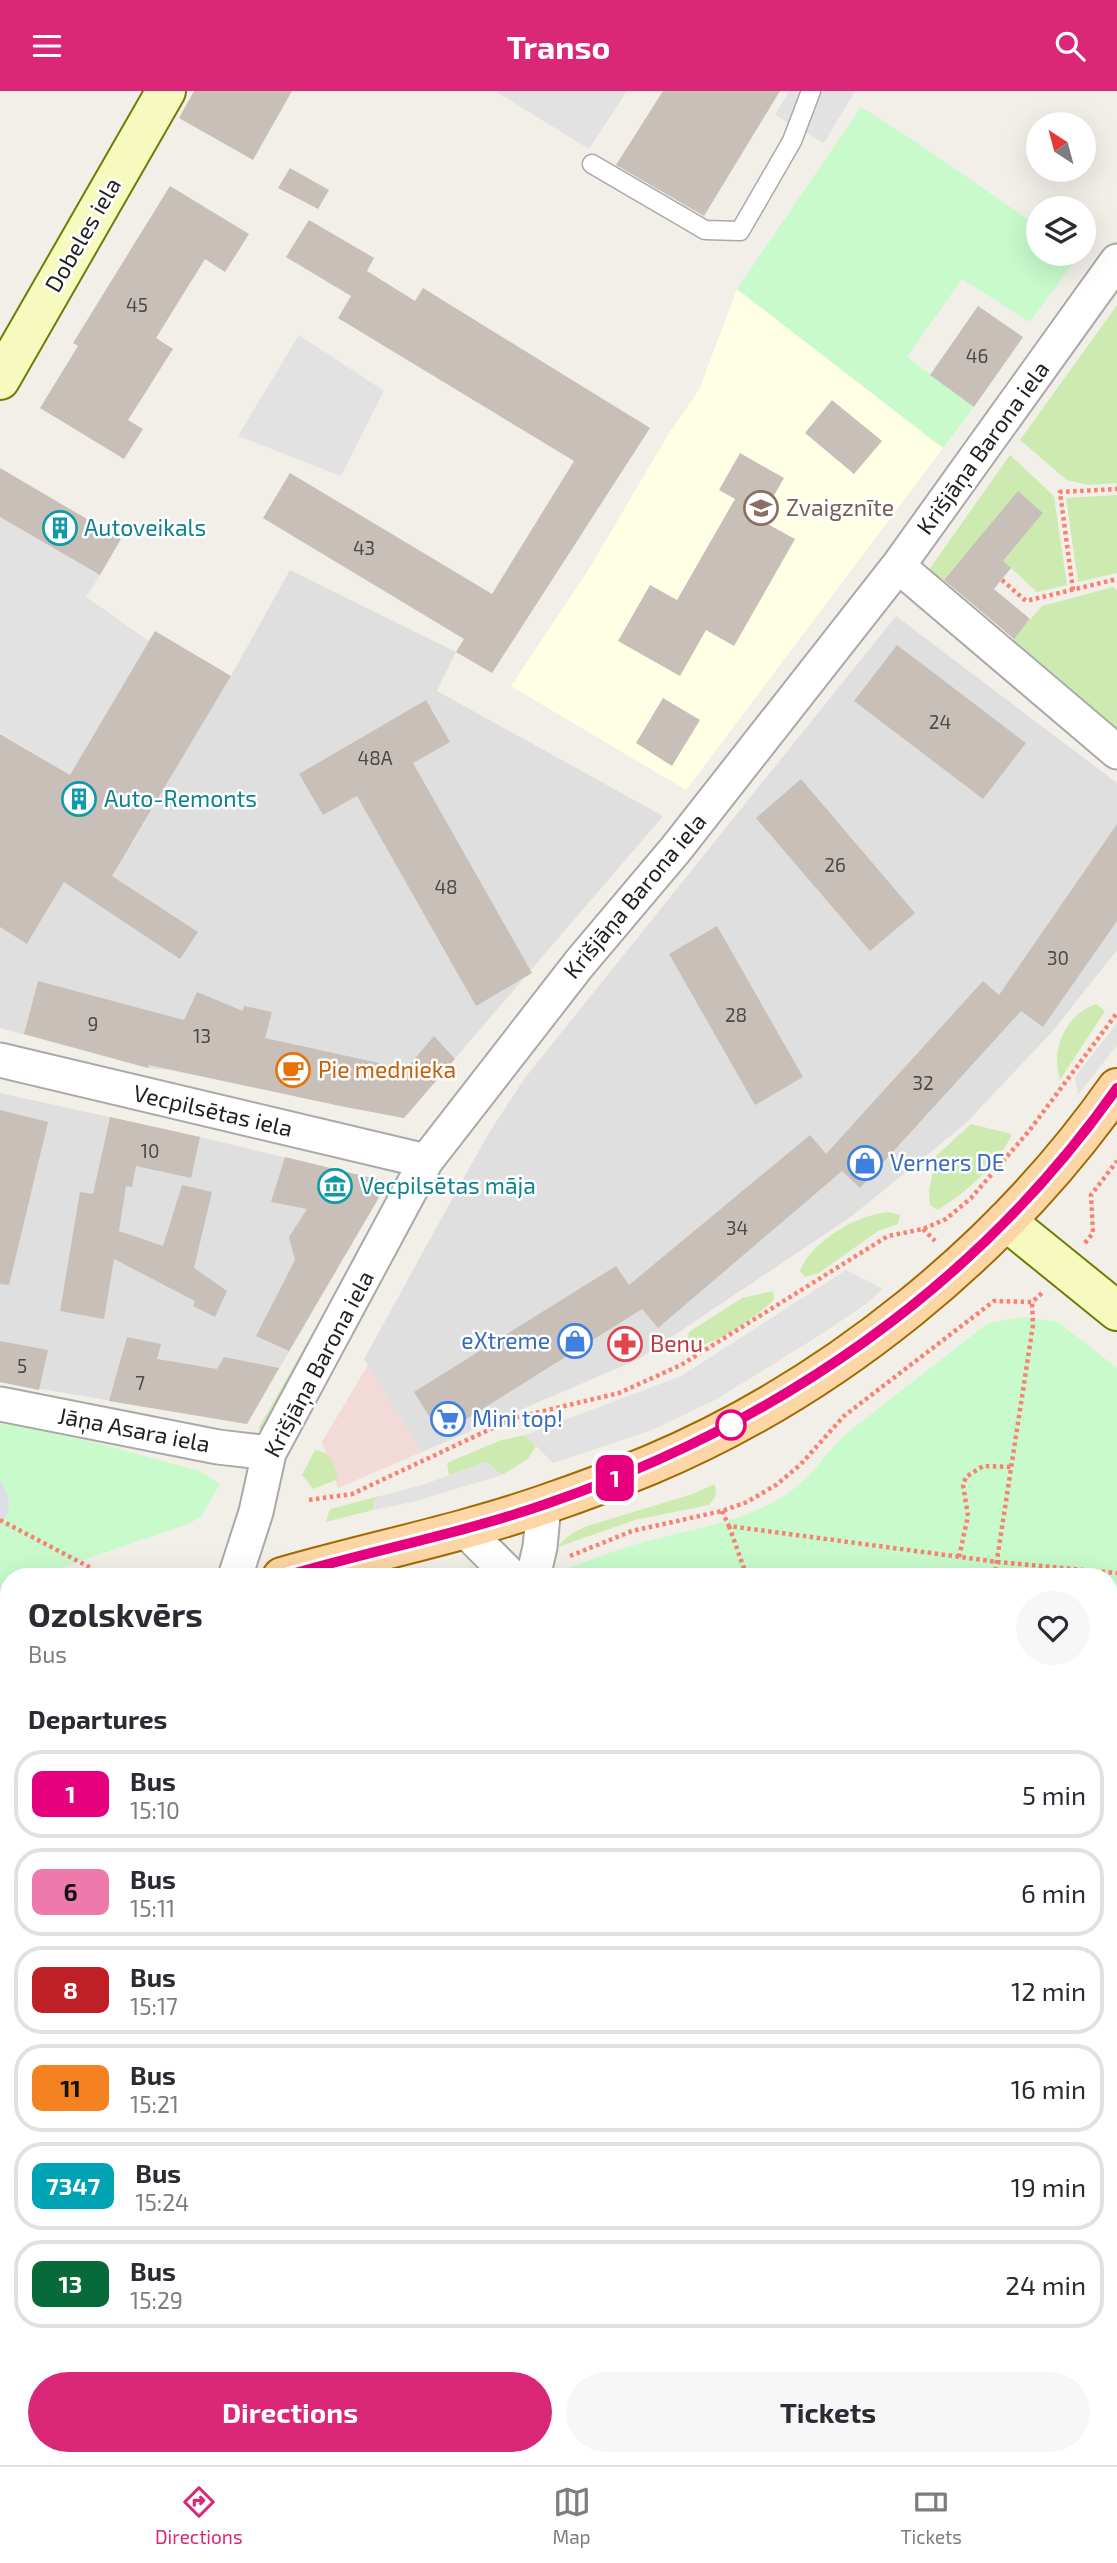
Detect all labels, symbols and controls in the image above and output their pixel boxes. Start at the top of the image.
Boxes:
icon: menu [28,27,66,65]
text: Transo [507,27,610,65]
icon: search [1051,27,1089,65]
north arrow [1026,112,1096,182]
map controls [1026,112,1096,266]
street label: Dobeles iela [38,172,126,297]
button: layers [1026,196,1096,266]
house number: 45 [126,293,148,316]
house number: 46 [966,344,988,367]
street label: Krišjāņa Barona iela [910,355,1056,541]
school or university icon: Zvaigznīte [742,489,780,527]
place label: Zvaigznīte [786,493,894,521]
building icon: Autoveikals [41,509,79,547]
place label: Autoveikals [84,513,206,541]
house number: 43 [353,536,375,559]
house number: 24 [929,710,951,733]
house number: 48A [357,746,393,769]
building icon: Auto-Remonts [60,780,98,818]
place label: Auto-Remonts [104,784,257,812]
street label: Krišjāņa Barona iela [557,807,713,985]
house number: 26 [824,853,846,876]
house number: 48 [434,875,458,898]
house number: 30 [1047,946,1069,969]
house number: 28 [725,1003,747,1026]
house number: 9 [88,1012,98,1035]
house number: 13 [193,1024,211,1047]
cafe icon: Pie mednieka [274,1051,312,1089]
place label: Pie mednieka [318,1055,456,1083]
house number: 32 [912,1071,934,1094]
street label: Vecpilsētas iela [131,1078,295,1142]
house number: 10 [140,1139,160,1162]
shop icon: Verners DE [846,1144,884,1182]
place label: Verners DE [890,1148,1005,1176]
museum icon: Vecpilsētas māja [316,1167,354,1205]
place label: Vecpilsētas māja [360,1171,536,1199]
house number: 34 [726,1216,748,1239]
street label: Krišjāņa Barona iela [257,1265,381,1463]
shop icon: eXtreme [556,1322,594,1360]
pharmacy icon: Benu [606,1325,644,1363]
place label: eXtreme [461,1326,550,1354]
place label: Benu [650,1329,703,1357]
house number: 5 [17,1354,27,1377]
house number: 7 [135,1371,145,1394]
supermarket icon: Mini top! [429,1400,467,1438]
street label: Jāņa Asara iela [55,1401,213,1459]
place label: Mini top! [472,1404,563,1432]
unlabelled marker [716,1410,746,1440]
line badge: 1 [592,1455,638,1501]
text: 1 [610,1463,620,1492]
button: heart [1016,1591,1090,1665]
text: Ozolskvērs [28,1594,203,1634]
text: Bus [28,1640,67,1668]
text: Departures [28,1703,167,1734]
text: Bus [130,1765,176,1796]
text: 1 [65,1779,76,1808]
text: 5 min [1022,1779,1086,1810]
text: 15:10 [130,1796,180,1824]
text: Bus [130,1863,176,1894]
text: 6 [63,1877,78,1906]
text: 6 min [1021,1877,1086,1908]
text: 15:11 [130,1894,175,1922]
text: Bus [130,1961,176,1992]
text: 8 [63,1975,78,2004]
text: 12 min [1011,1975,1086,2006]
text: 15:17 [130,1992,178,2020]
text: Bus [130,2059,176,2090]
text: 11 [60,2073,81,2102]
text: 16 min [1011,2073,1086,2104]
text: 15:21 [130,2090,179,2118]
text: Bus [135,2157,181,2188]
text: 7347 [46,2171,100,2200]
text: 19 min [1011,2171,1086,2202]
text: 15:24 [135,2188,189,2216]
text: Bus [130,2255,176,2286]
text: 13 [59,2269,82,2298]
text: 24 min [1005,2269,1086,2300]
text: 15:29 [130,2286,183,2314]
button: Directions [28,2372,552,2452]
button: Tickets [566,2372,1090,2452]
tab: Directions [155,2483,243,2548]
tab: Map [552,2483,591,2548]
tab: Tickets [900,2483,962,2548]

